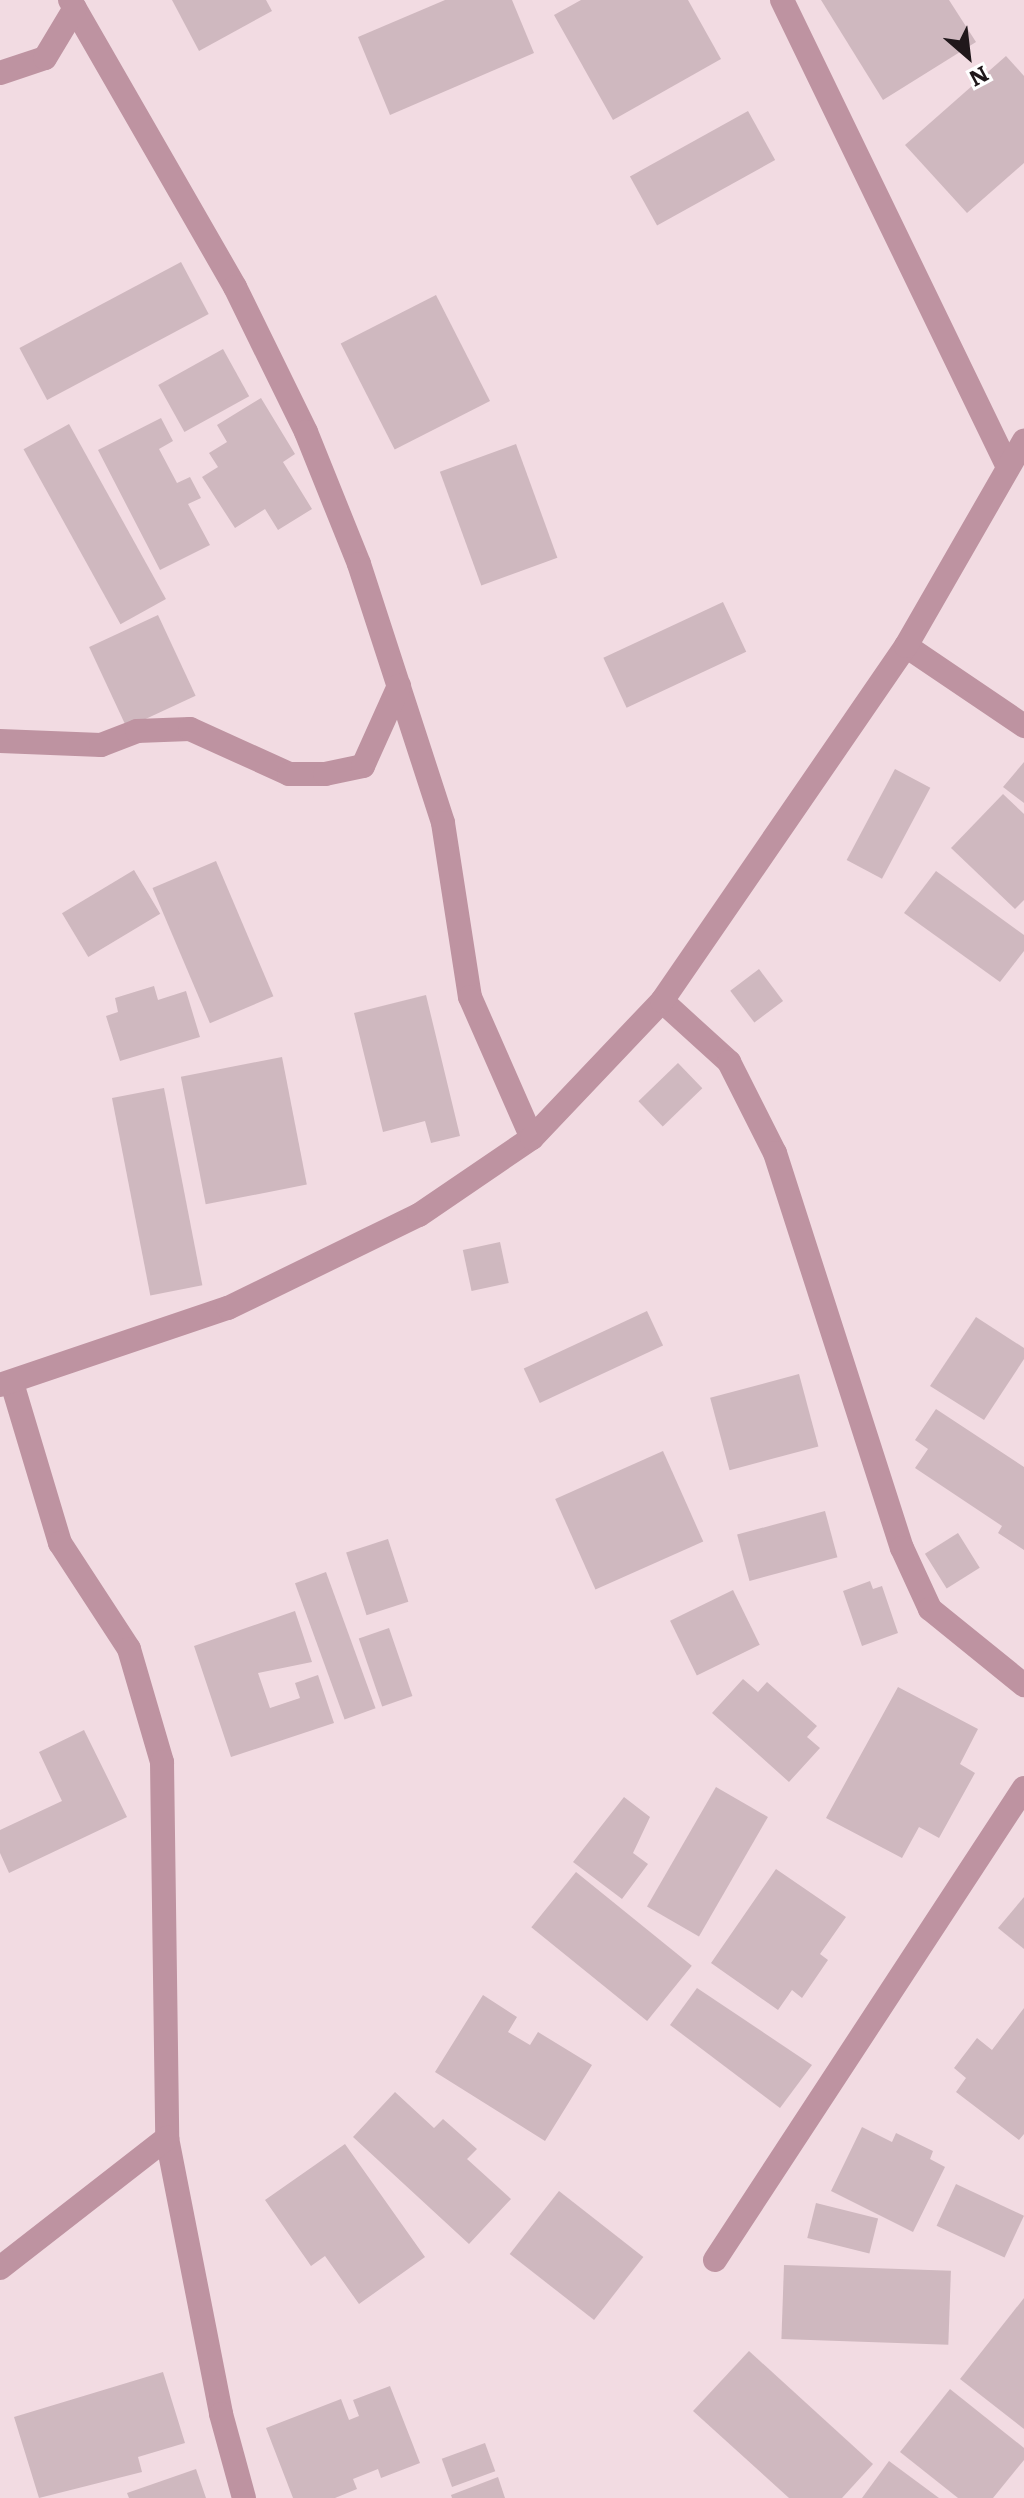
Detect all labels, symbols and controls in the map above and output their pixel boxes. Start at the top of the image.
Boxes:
north arrow [928,16,1008,96]
text: N [964,59,995,97]

